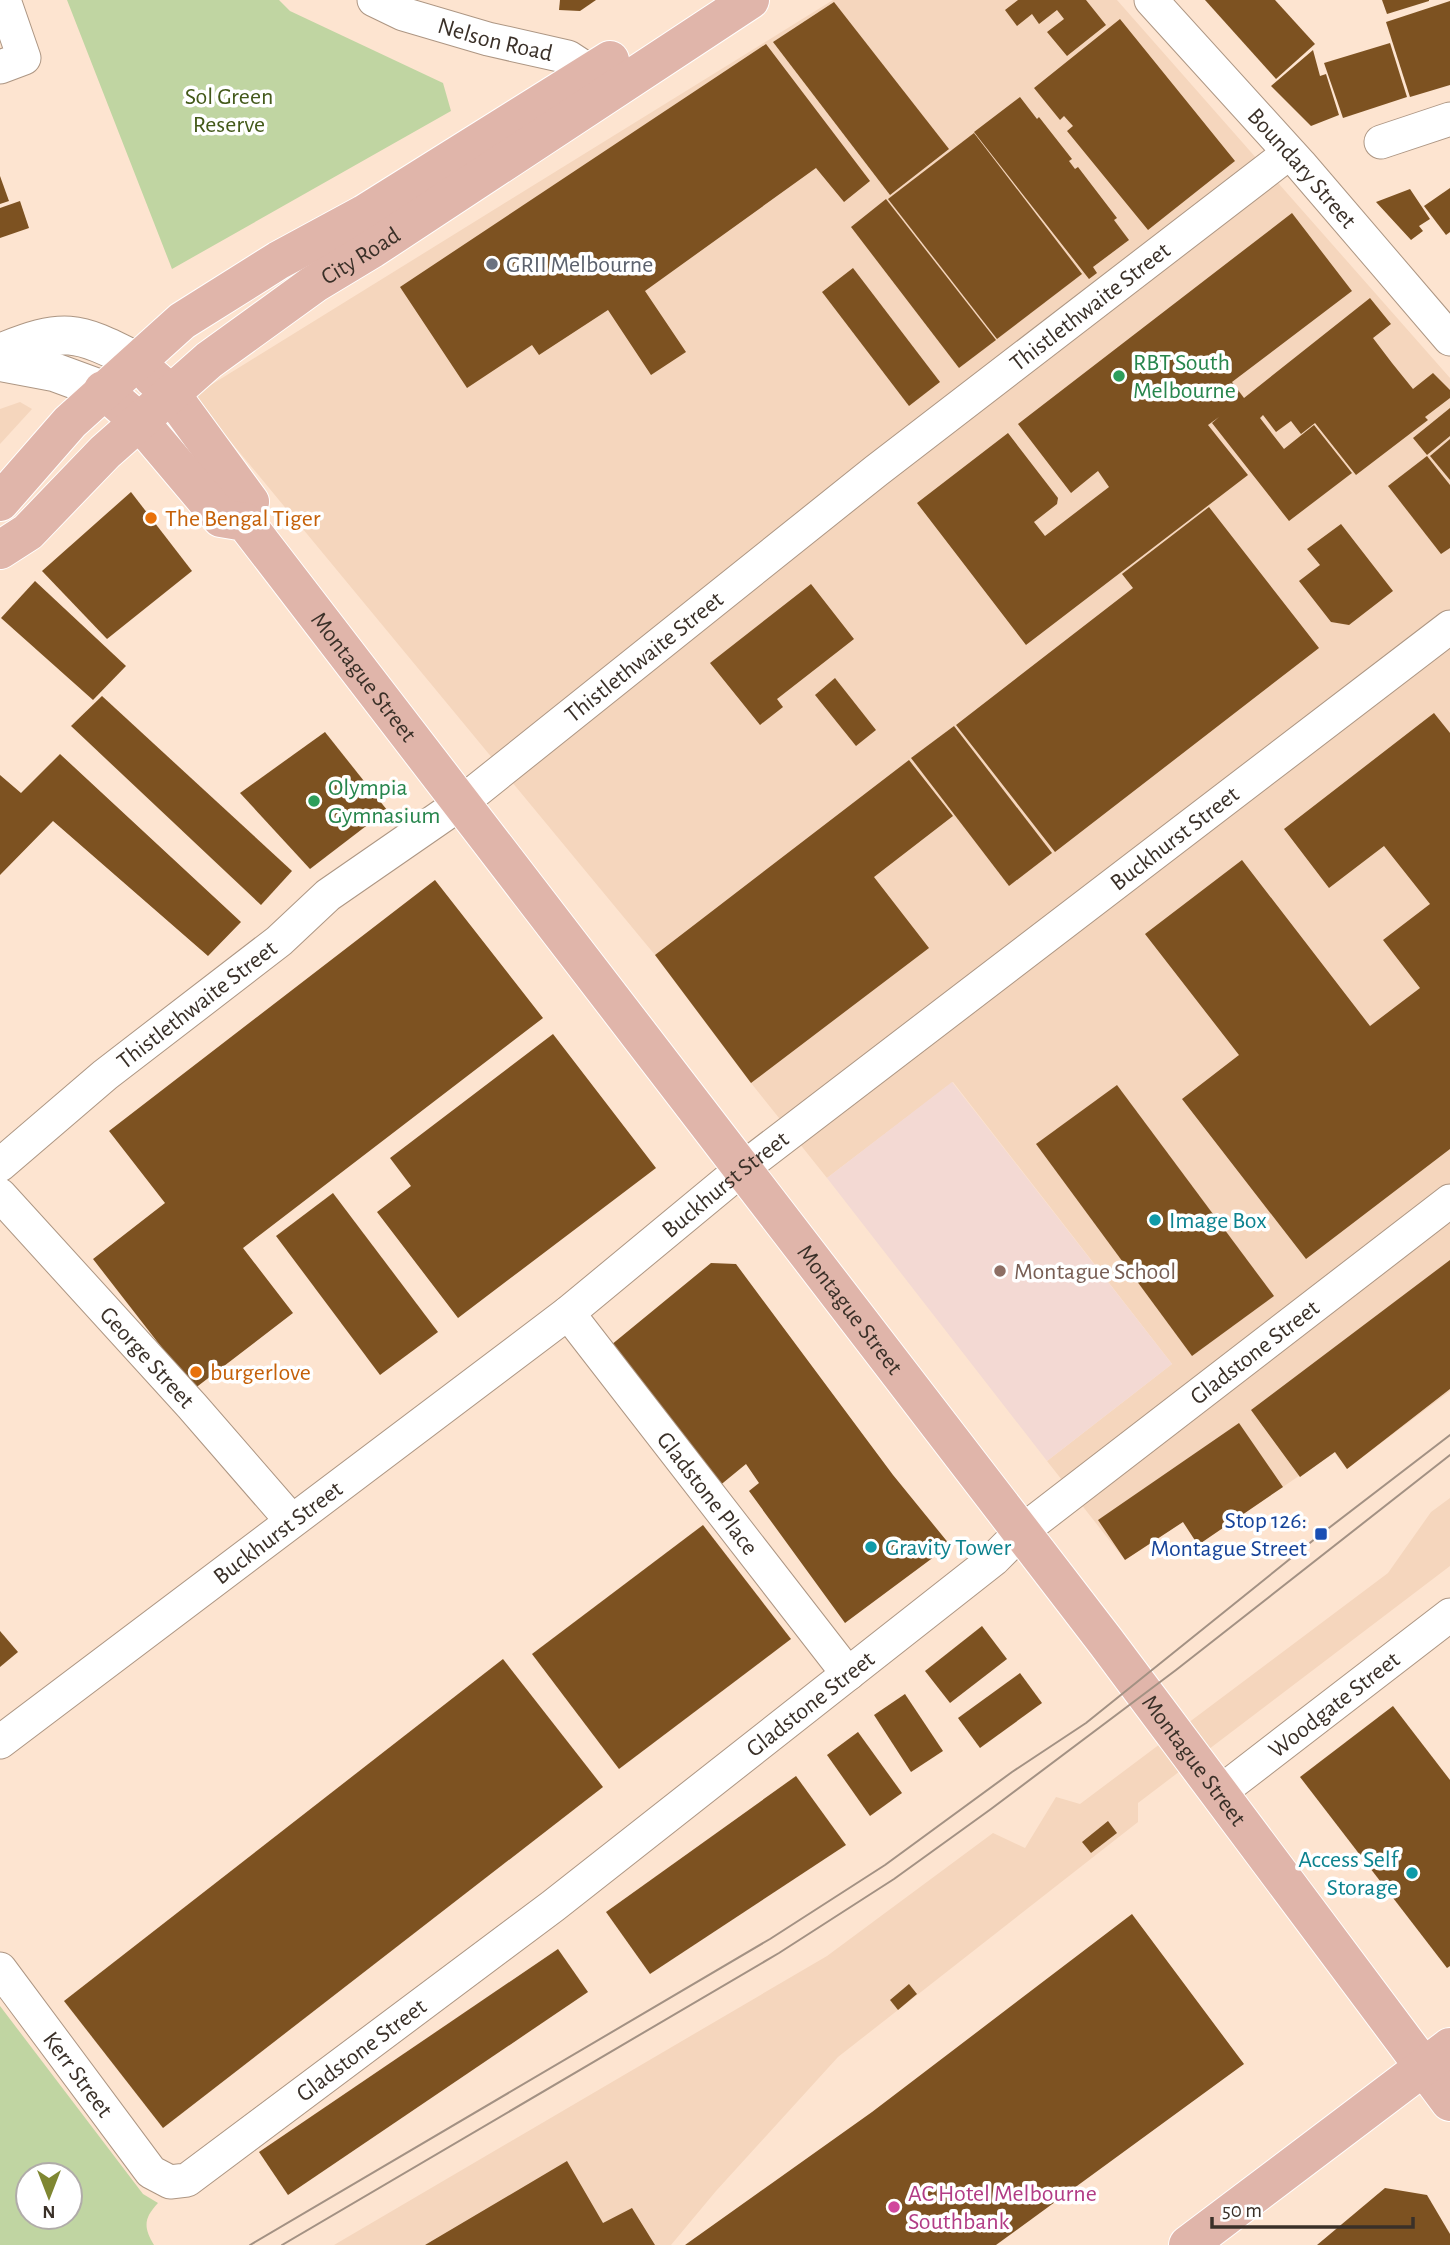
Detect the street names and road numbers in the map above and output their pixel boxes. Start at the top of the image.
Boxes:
street label: Nelson Road [435,14,555,66]
street label: Boundary Street [1243,104,1361,233]
street label: City Road [317,223,405,290]
street label: Thistlethwaite Street [1006,238,1175,376]
street label: Thistlethwaite Street [561,587,728,728]
street label: Montague Street [306,608,421,747]
street label: Buckhurst Street [1106,782,1244,895]
street label: Thistlethwaite Street [113,936,282,1074]
street label: Buckhurst Street [658,1127,794,1243]
street label: Montague Street [792,1241,907,1380]
street label: Gladstone Street [1186,1295,1324,1410]
street label: George Street [95,1302,199,1413]
street label: Gladstone Place [652,1428,762,1560]
street label: Buckhurst Street [209,1477,347,1589]
street label: Gladstone Street [742,1647,880,1762]
street label: Woodgate Street [1265,1647,1405,1763]
street label: Montague Street [1137,1691,1250,1831]
street label: Gladstone Street [292,1994,431,2107]
street label: Kerr Street [38,2028,117,2122]

